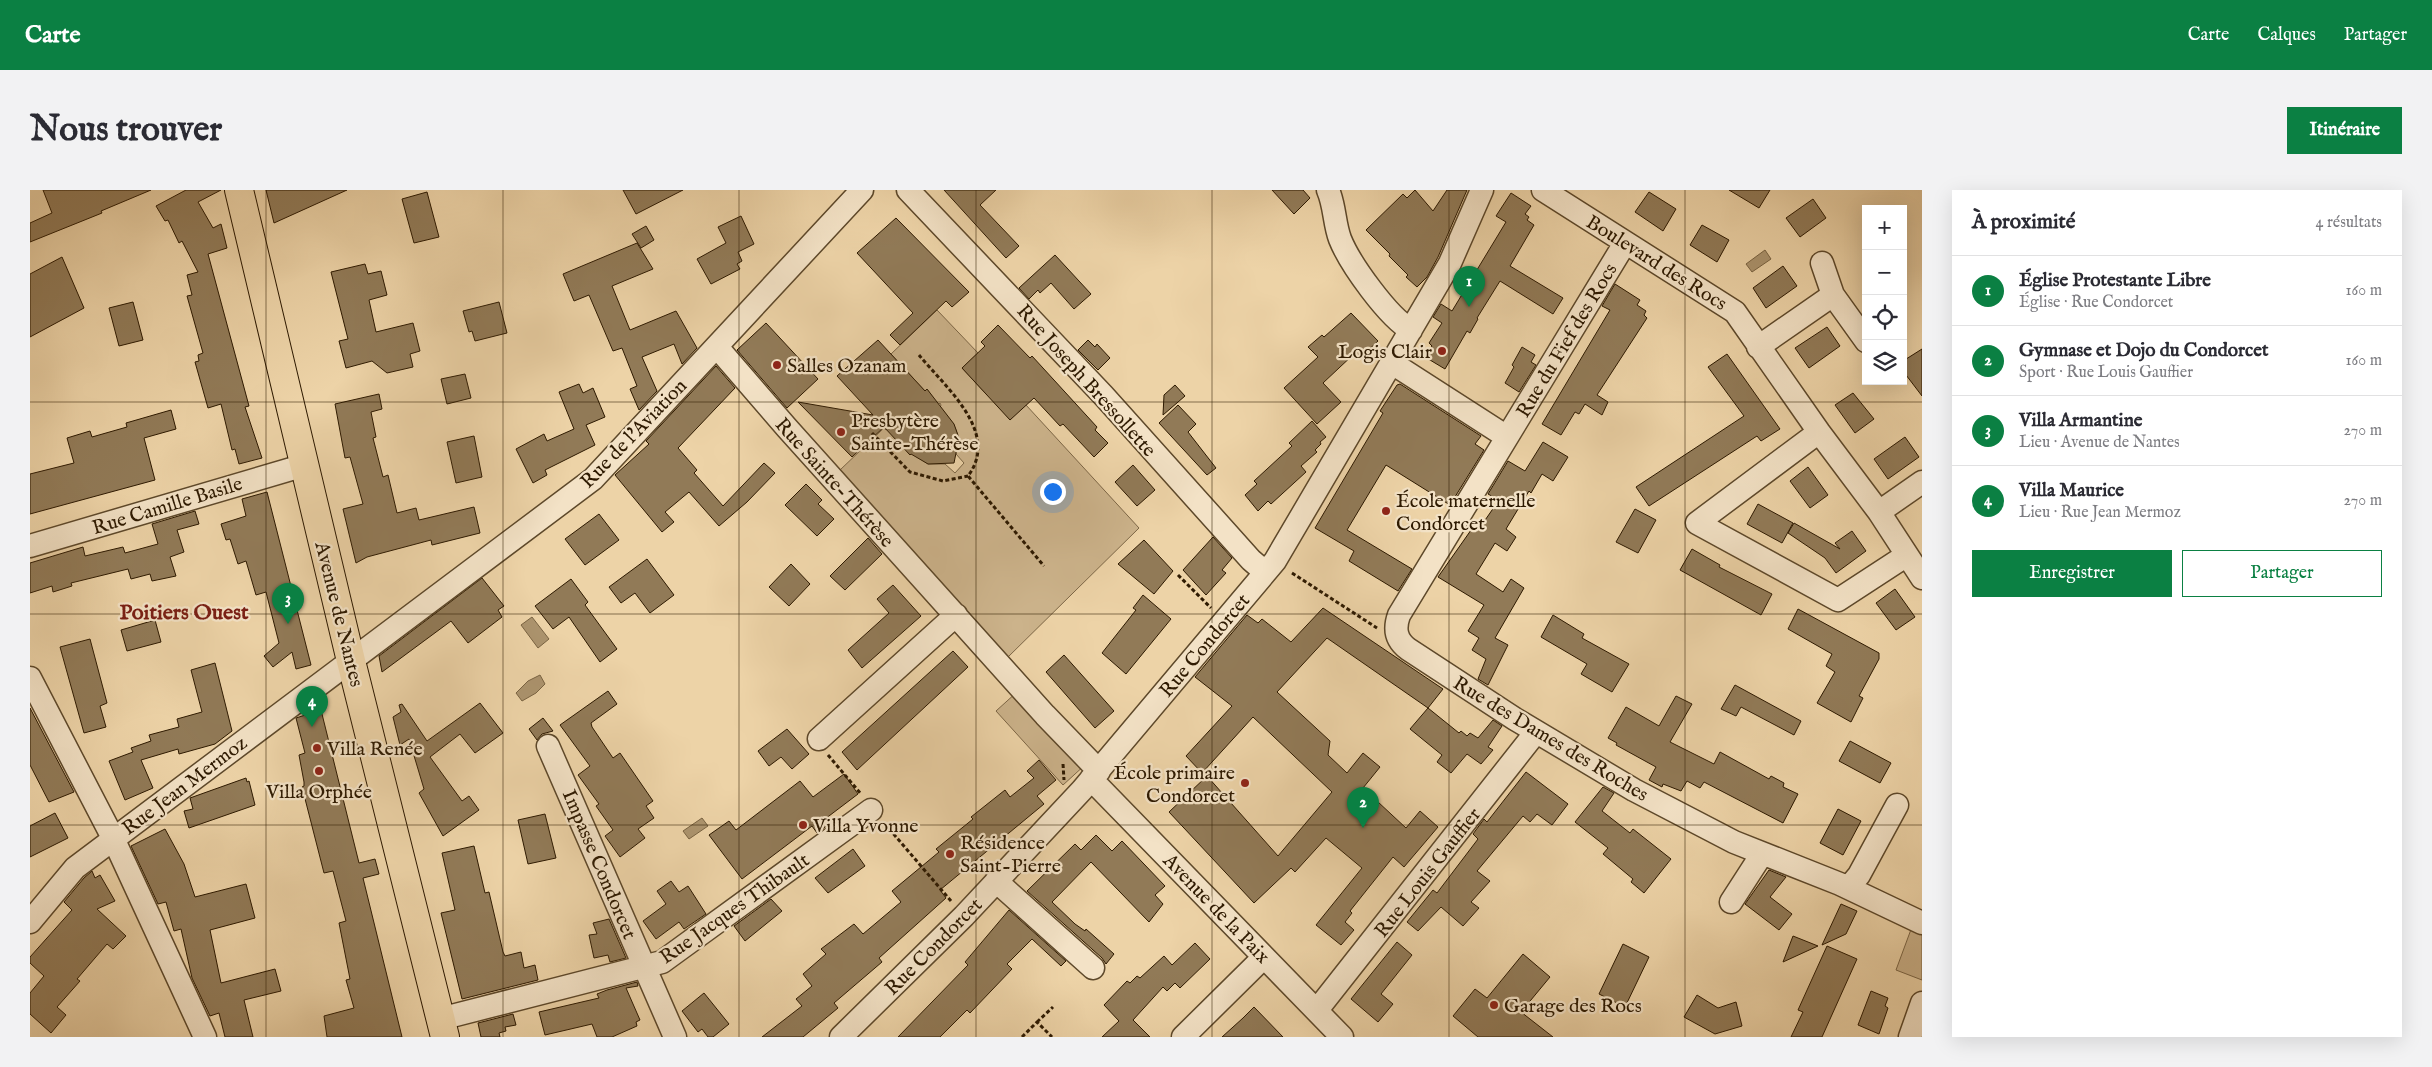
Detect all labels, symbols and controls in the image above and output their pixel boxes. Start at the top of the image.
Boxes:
text: Carte [25,20,81,51]
text: Carte [2188,24,2229,47]
text: Calques [2257,24,2316,47]
text: Partager [2344,24,2407,47]
button: Itinéraire [2287,107,2402,154]
text: Nous trouver [30,108,222,153]
map controls [1862,205,1907,385]
button: + [1862,205,1907,250]
text: À proximité [1972,209,2075,236]
street label: Boulevard des Rocs [1581,210,1731,317]
text: 4 résultats [2316,213,2382,233]
button: − [1862,250,1907,295]
street label: Rue du Fief des Rocs [1511,259,1623,423]
pin: 1 [1453,266,1485,307]
text: Église Protestante Libre [2019,269,2211,293]
text: 1 [1985,281,1991,301]
text: 160 m [2346,281,2382,301]
text: Église · Rue Condorcet [2019,293,2173,313]
button: locate [1862,295,1907,340]
street label: Rue Joseph Bressollette [1011,299,1161,463]
text: Gymnase et Dojo du Condorcet [2019,339,2268,363]
place label: Logis Clair [1338,340,1433,365]
button: layers [1862,340,1907,385]
marker: Logis Clair [1436,345,1448,357]
text: 2 [1984,351,1992,371]
text: 160 m [2346,351,2382,371]
place label: Salles Ozanam [787,354,907,379]
marker: Salles Ozanam [771,359,783,371]
text: Sport · Rue Louis Gauffier [2019,363,2193,383]
street label: Rue de l'Aviation [575,374,693,494]
place label: Presbytère Sainte-Thérèse [851,409,978,457]
text: Villa Armantine [2019,409,2143,433]
street label: Rue Sainte-Thérèse [769,413,899,553]
text: 3 [1985,421,1991,441]
text: 270 m [2343,421,2382,441]
marker: Presbytère Sainte-Thérèse [835,426,847,438]
text: Lieu · Avenue de Nantes [2019,433,2180,453]
street label: Rue Camille Basile [89,472,246,541]
your location [1040,479,1066,505]
text: Villa Maurice [2019,479,2124,503]
place label: École maternelle Condorcet [1396,489,1535,537]
text: 4 [1984,491,1992,511]
text: 270 m [2343,491,2382,511]
text: Lieu · Rue Jean Mermoz [2019,503,2181,523]
marker: École maternelle Condorcet [1380,505,1392,517]
street label: Avenue de Nantes [308,538,369,690]
button: Enregistrer [1972,550,2172,597]
button: Partager [2182,550,2382,597]
pin: 3 [272,583,304,624]
street label: Rue Condorcet [1154,589,1256,703]
district label: Poitiers Ouest [120,599,249,627]
street label: Rue des Dames des Roches [1448,671,1652,808]
pin: 4 [296,686,328,727]
street label: Rue Jean Mermoz [117,731,252,841]
place label: Villa Renée [326,737,423,762]
marker: Villa Renée [311,742,323,754]
place label: École primaire Condorcet [1113,761,1235,809]
marker: Villa Orphée [313,765,325,777]
marker: École primaire Condorcet [1239,777,1251,789]
place label: Villa Orphée [265,780,372,805]
street label: Impasse Condorcet [556,786,641,943]
pin: 2 [1347,787,1379,828]
street label: Rue Louis Gauffier [1370,802,1487,943]
place label: Villa Yvonne [812,814,918,839]
marker: Villa Yvonne [797,819,809,831]
place label: Résidence Saint-Pierre [960,831,1061,879]
street label: Rue Jacques Thibault [655,848,815,970]
marker: Résidence Saint-Pierre [944,848,956,860]
street label: Avenue de la Paix [1156,848,1275,969]
street label: Rue Condorcet [880,893,988,1001]
place label: Garage des Rocs [1504,994,1642,1019]
marker: Garage des Rocs [1488,999,1500,1011]

